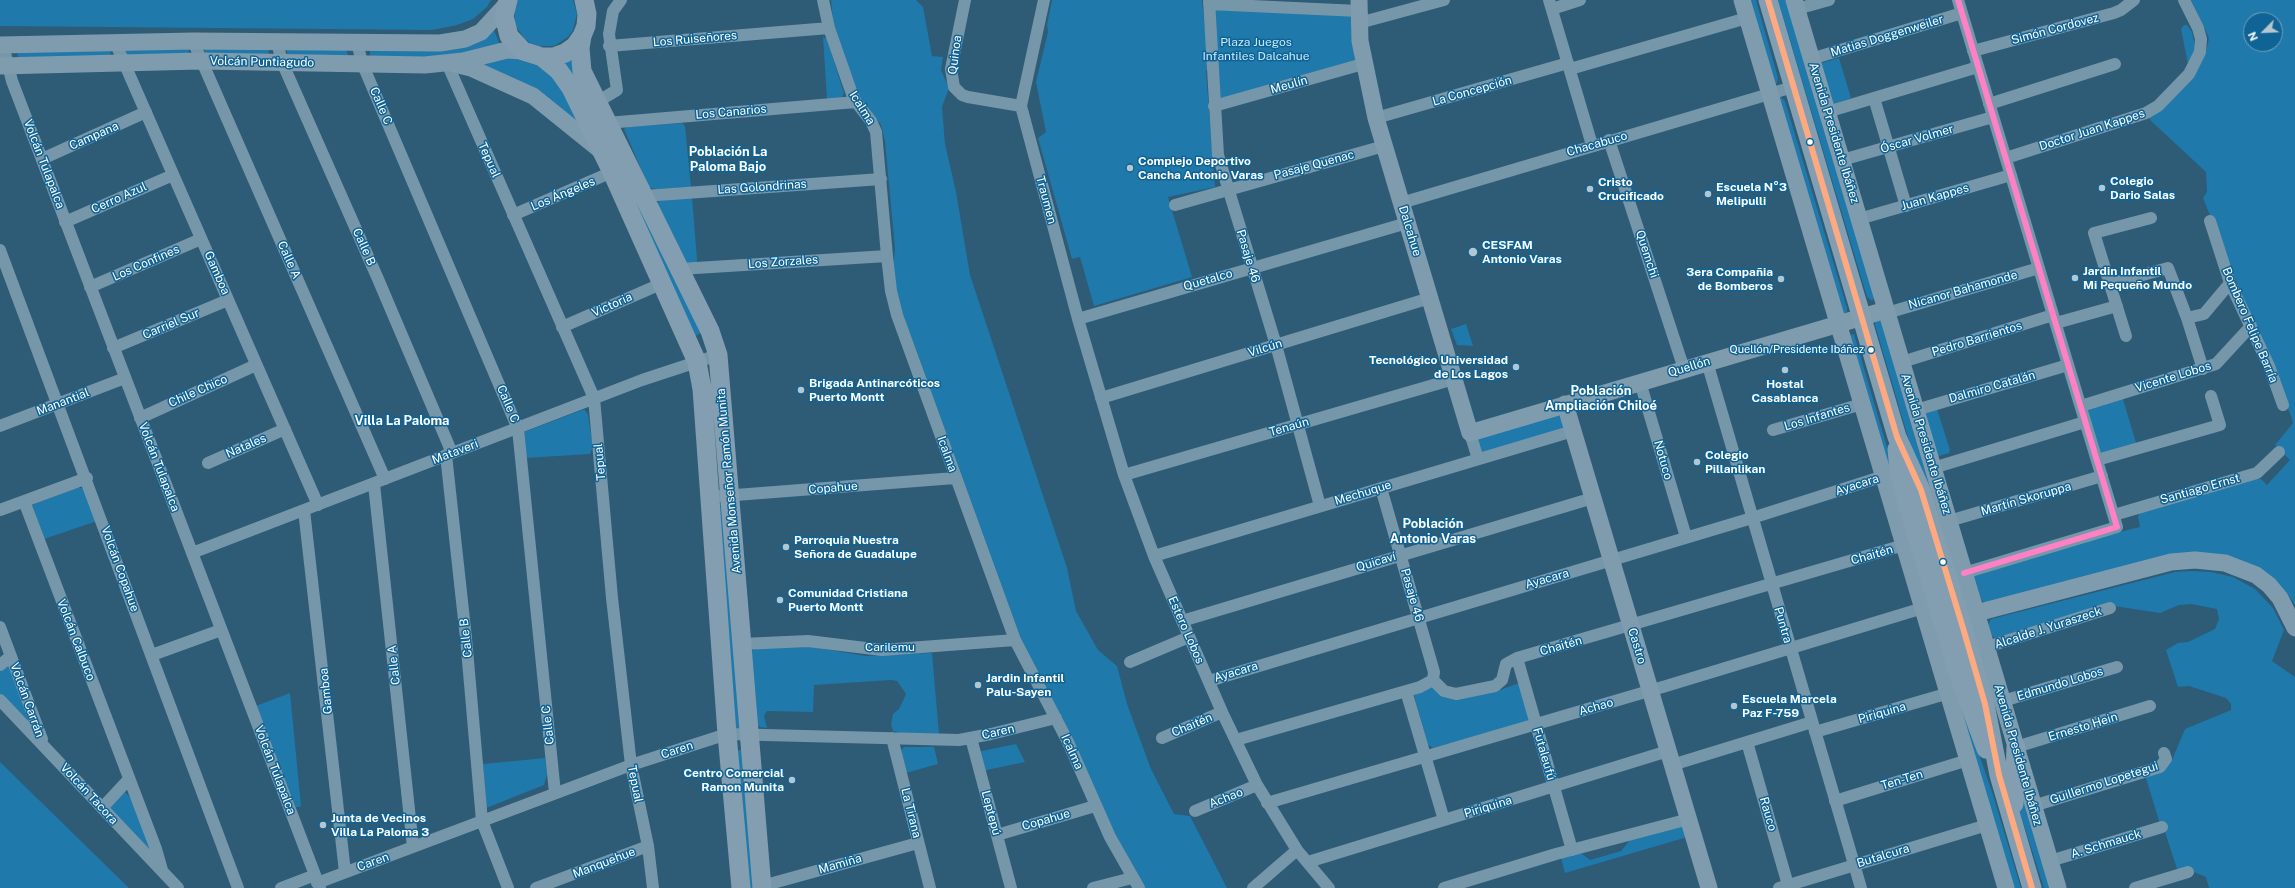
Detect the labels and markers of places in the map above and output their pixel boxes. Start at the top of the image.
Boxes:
unlabelled marker [1805,137,1815,147]
place label: Complejo Deportivo Cancha Antonio Varas [1138,154,1263,182]
marker: Complejo Deportivo Cancha Antonio Varas [1125,163,1135,173]
place label: Colegio Dario Salas [2110,174,2175,202]
place label: Cristo Crucificado [1598,175,1664,203]
place label: Escuela N°3 Melipulli [1716,180,1787,208]
marker: Colegio Dario Salas [2097,183,2107,193]
marker: Cristo Crucificado [1585,184,1595,194]
marker: Escuela N°3 Melipulli [1703,189,1713,199]
place label: CESFAM Antonio Varas [1482,238,1562,266]
marker: CESFAM Antonio Varas [1467,246,1479,258]
place label: Jardin Infantil Mi Pequeño Mundo [2083,264,2192,292]
place label: 3era Compañia de Bomberos [1686,265,1773,293]
marker: Jardin Infantil Mi Pequeño Mundo [2070,273,2080,283]
marker: 3era Compañia de Bomberos [1776,274,1786,284]
place label: Quellón/Presidente Ibáñez [1729,343,1864,357]
marker: Quellón/Presidente Ibáñez [1866,345,1876,355]
place label: Tecnológico Universidad de Los Lagos [1369,353,1508,381]
marker: Tecnológico Universidad de Los Lagos [1511,362,1521,372]
marker: Hostal Casablanca [1780,365,1790,375]
place label: Brigada Antinarcóticos Puerto Montt [809,376,940,404]
place label: Hostal Casablanca [1752,377,1818,405]
marker: Brigada Antinarcóticos Puerto Montt [796,385,806,395]
place label: Colegio Pillanlikan [1705,448,1765,476]
marker: Colegio Pillanlikan [1692,457,1702,467]
place label: Parroquia Nuestra Señora de Guadalupe [794,533,917,561]
marker: Parroquia Nuestra Señora de Guadalupe [781,542,791,552]
unlabelled marker [1938,557,1948,567]
place label: Comunidad Cristiana Puerto Montt [788,586,908,614]
marker: Comunidad Cristiana Puerto Montt [775,595,785,605]
place label: Jardin Infantil Palu-Sayen [986,671,1064,699]
marker: Jardin Infantil Palu-Sayen [973,680,983,690]
place label: Escuela Marcela Paz F-759 [1742,692,1837,720]
marker: Escuela Marcela Paz F-759 [1729,701,1739,711]
place label: Centro Comercial Ramon Munita [683,766,784,794]
marker: Centro Comercial Ramon Munita [787,775,797,785]
place label: Junta de Vecinos Villa La Paloma 3 [331,811,429,839]
marker: Junta de Vecinos Villa La Paloma 3 [318,820,328,830]

